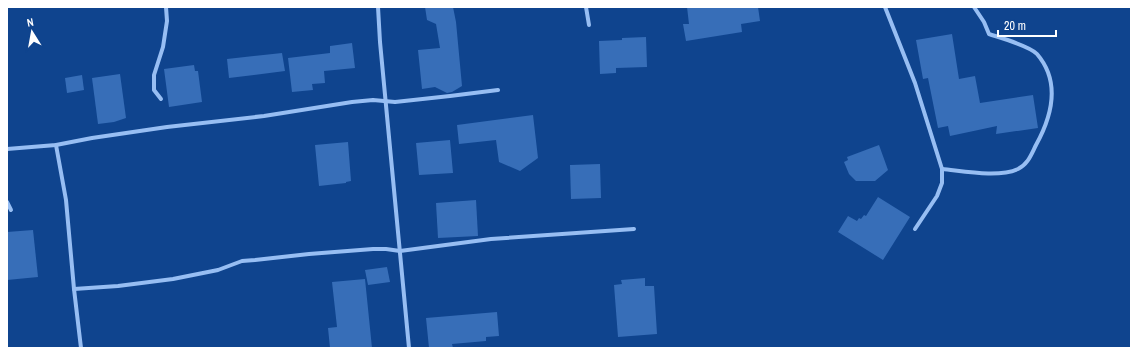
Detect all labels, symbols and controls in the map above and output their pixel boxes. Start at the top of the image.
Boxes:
north arrow [12,12,52,52]
scale bar [998,12,1056,38]
text: N [26,15,35,30]
text: 20 m [1004,18,1026,34]

